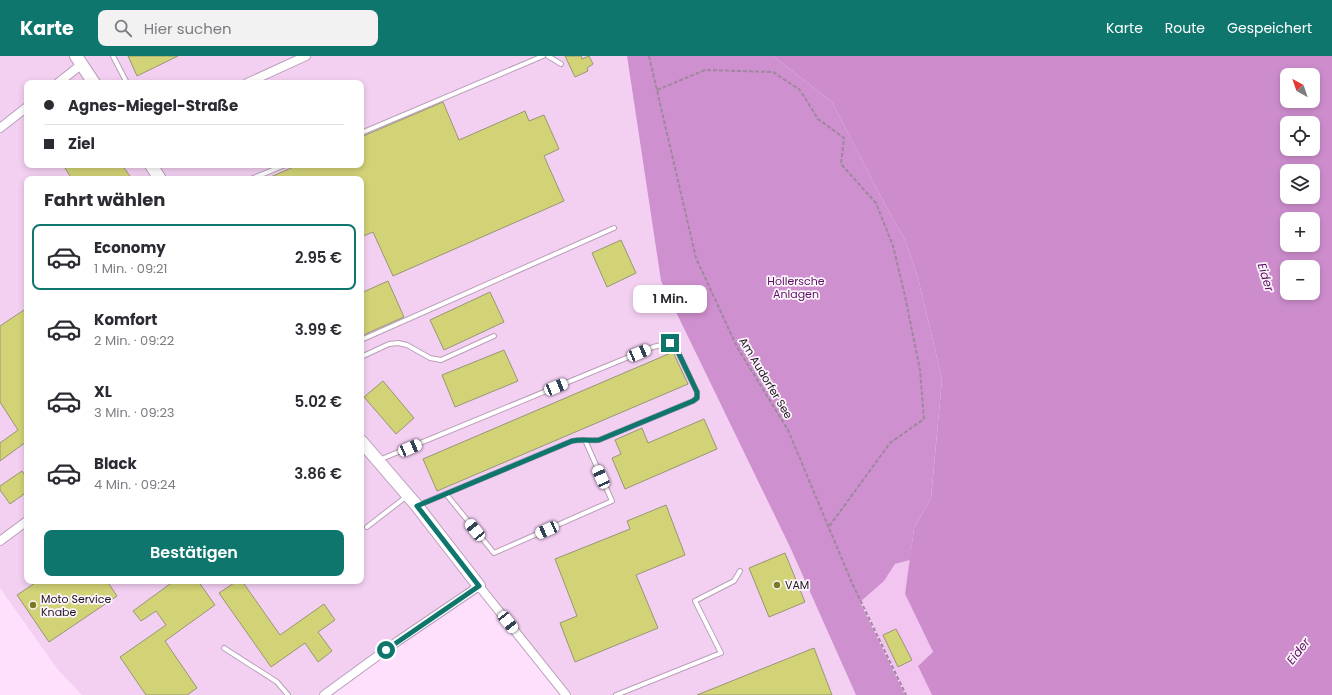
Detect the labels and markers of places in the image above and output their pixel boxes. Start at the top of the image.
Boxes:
place label: VAM [785,577,809,593]
marker: VAM [772,580,782,590]
place label: Moto Service Knabe [41,591,111,620]
marker: Moto Service Knabe [28,600,38,610]

